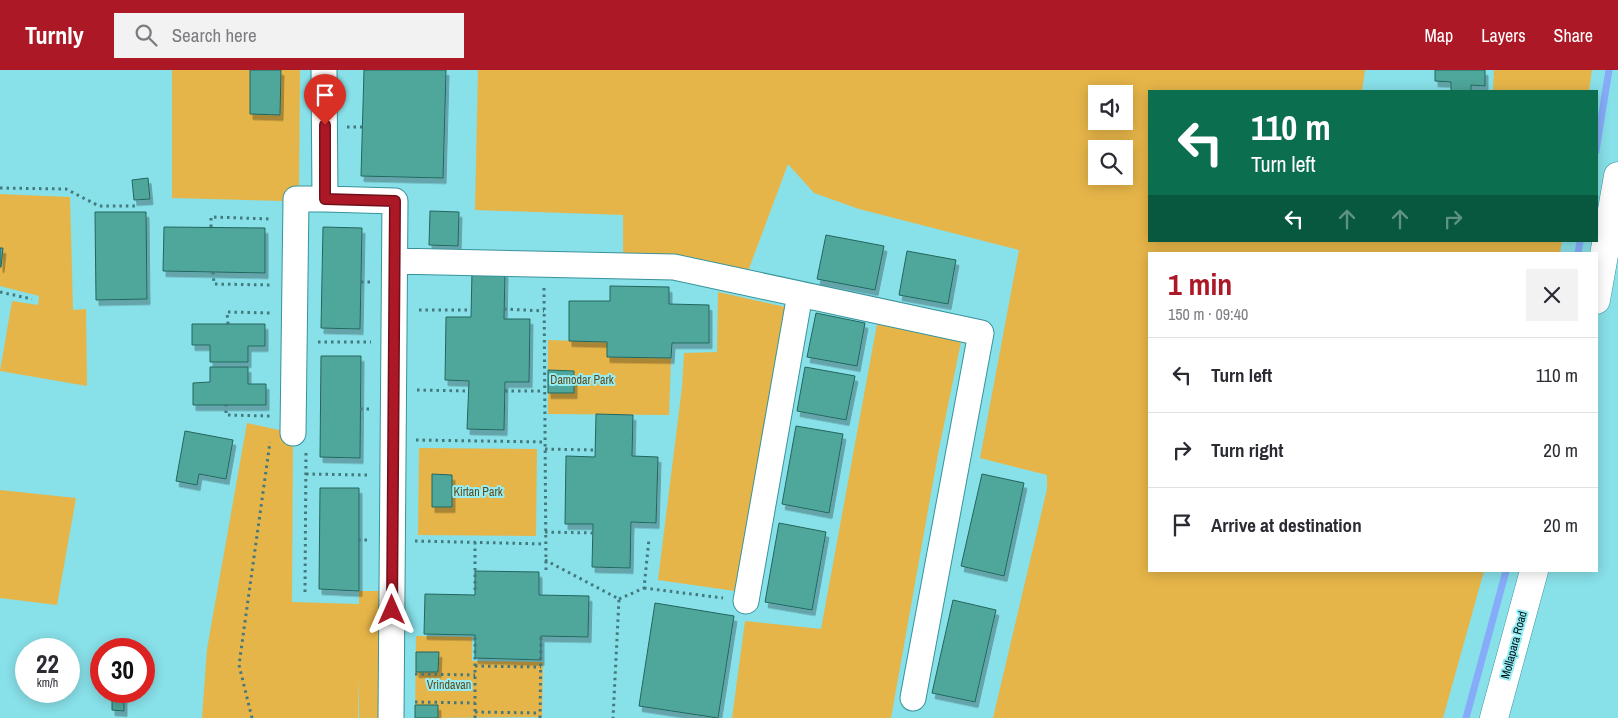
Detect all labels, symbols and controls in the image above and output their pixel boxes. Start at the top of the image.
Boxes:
search box [114,13,464,58]
text: Turnly [25,19,84,51]
icon: search [132,21,160,49]
text: Search here [172,22,257,48]
text: Map [1425,23,1453,48]
text: Layers [1481,23,1526,48]
text: Share [1554,23,1593,48]
pin [304,74,346,125]
icon: arrive [311,81,339,109]
map controls [1088,85,1133,185]
button: sound [1088,85,1133,130]
text: 110 m [1251,104,1331,151]
icon: left [1168,110,1233,175]
button: search [1088,140,1133,185]
text: Turn left [1251,149,1316,179]
icon: left [1280,205,1308,233]
icon: ahead [1333,205,1361,233]
icon: ahead [1386,205,1414,233]
icon: right [1439,205,1467,233]
text: 1 min [1168,264,1232,304]
button: close [1526,269,1578,321]
text: 150 m · 09:40 [1168,303,1248,325]
icon: left [1168,361,1196,389]
text: Turn left [1211,362,1272,388]
text: 110 m [1536,362,1578,388]
park label: Damodar Park [550,372,614,388]
icon: right [1168,436,1196,464]
text: Turn right [1211,437,1283,463]
text: 20 m [1543,437,1578,463]
park label: Kirtan Park [453,484,503,500]
icon: arrive [1168,511,1196,539]
text: Arrive at destination [1211,512,1362,538]
text: 20 m [1543,512,1578,538]
position arrow [365,583,417,635]
street label: Mollapara Road [1497,609,1531,681]
speed limit sign: 30 [90,638,155,703]
text: 22 [36,647,59,681]
text: km/h [37,675,58,691]
park label: Vrindavan [427,677,471,693]

